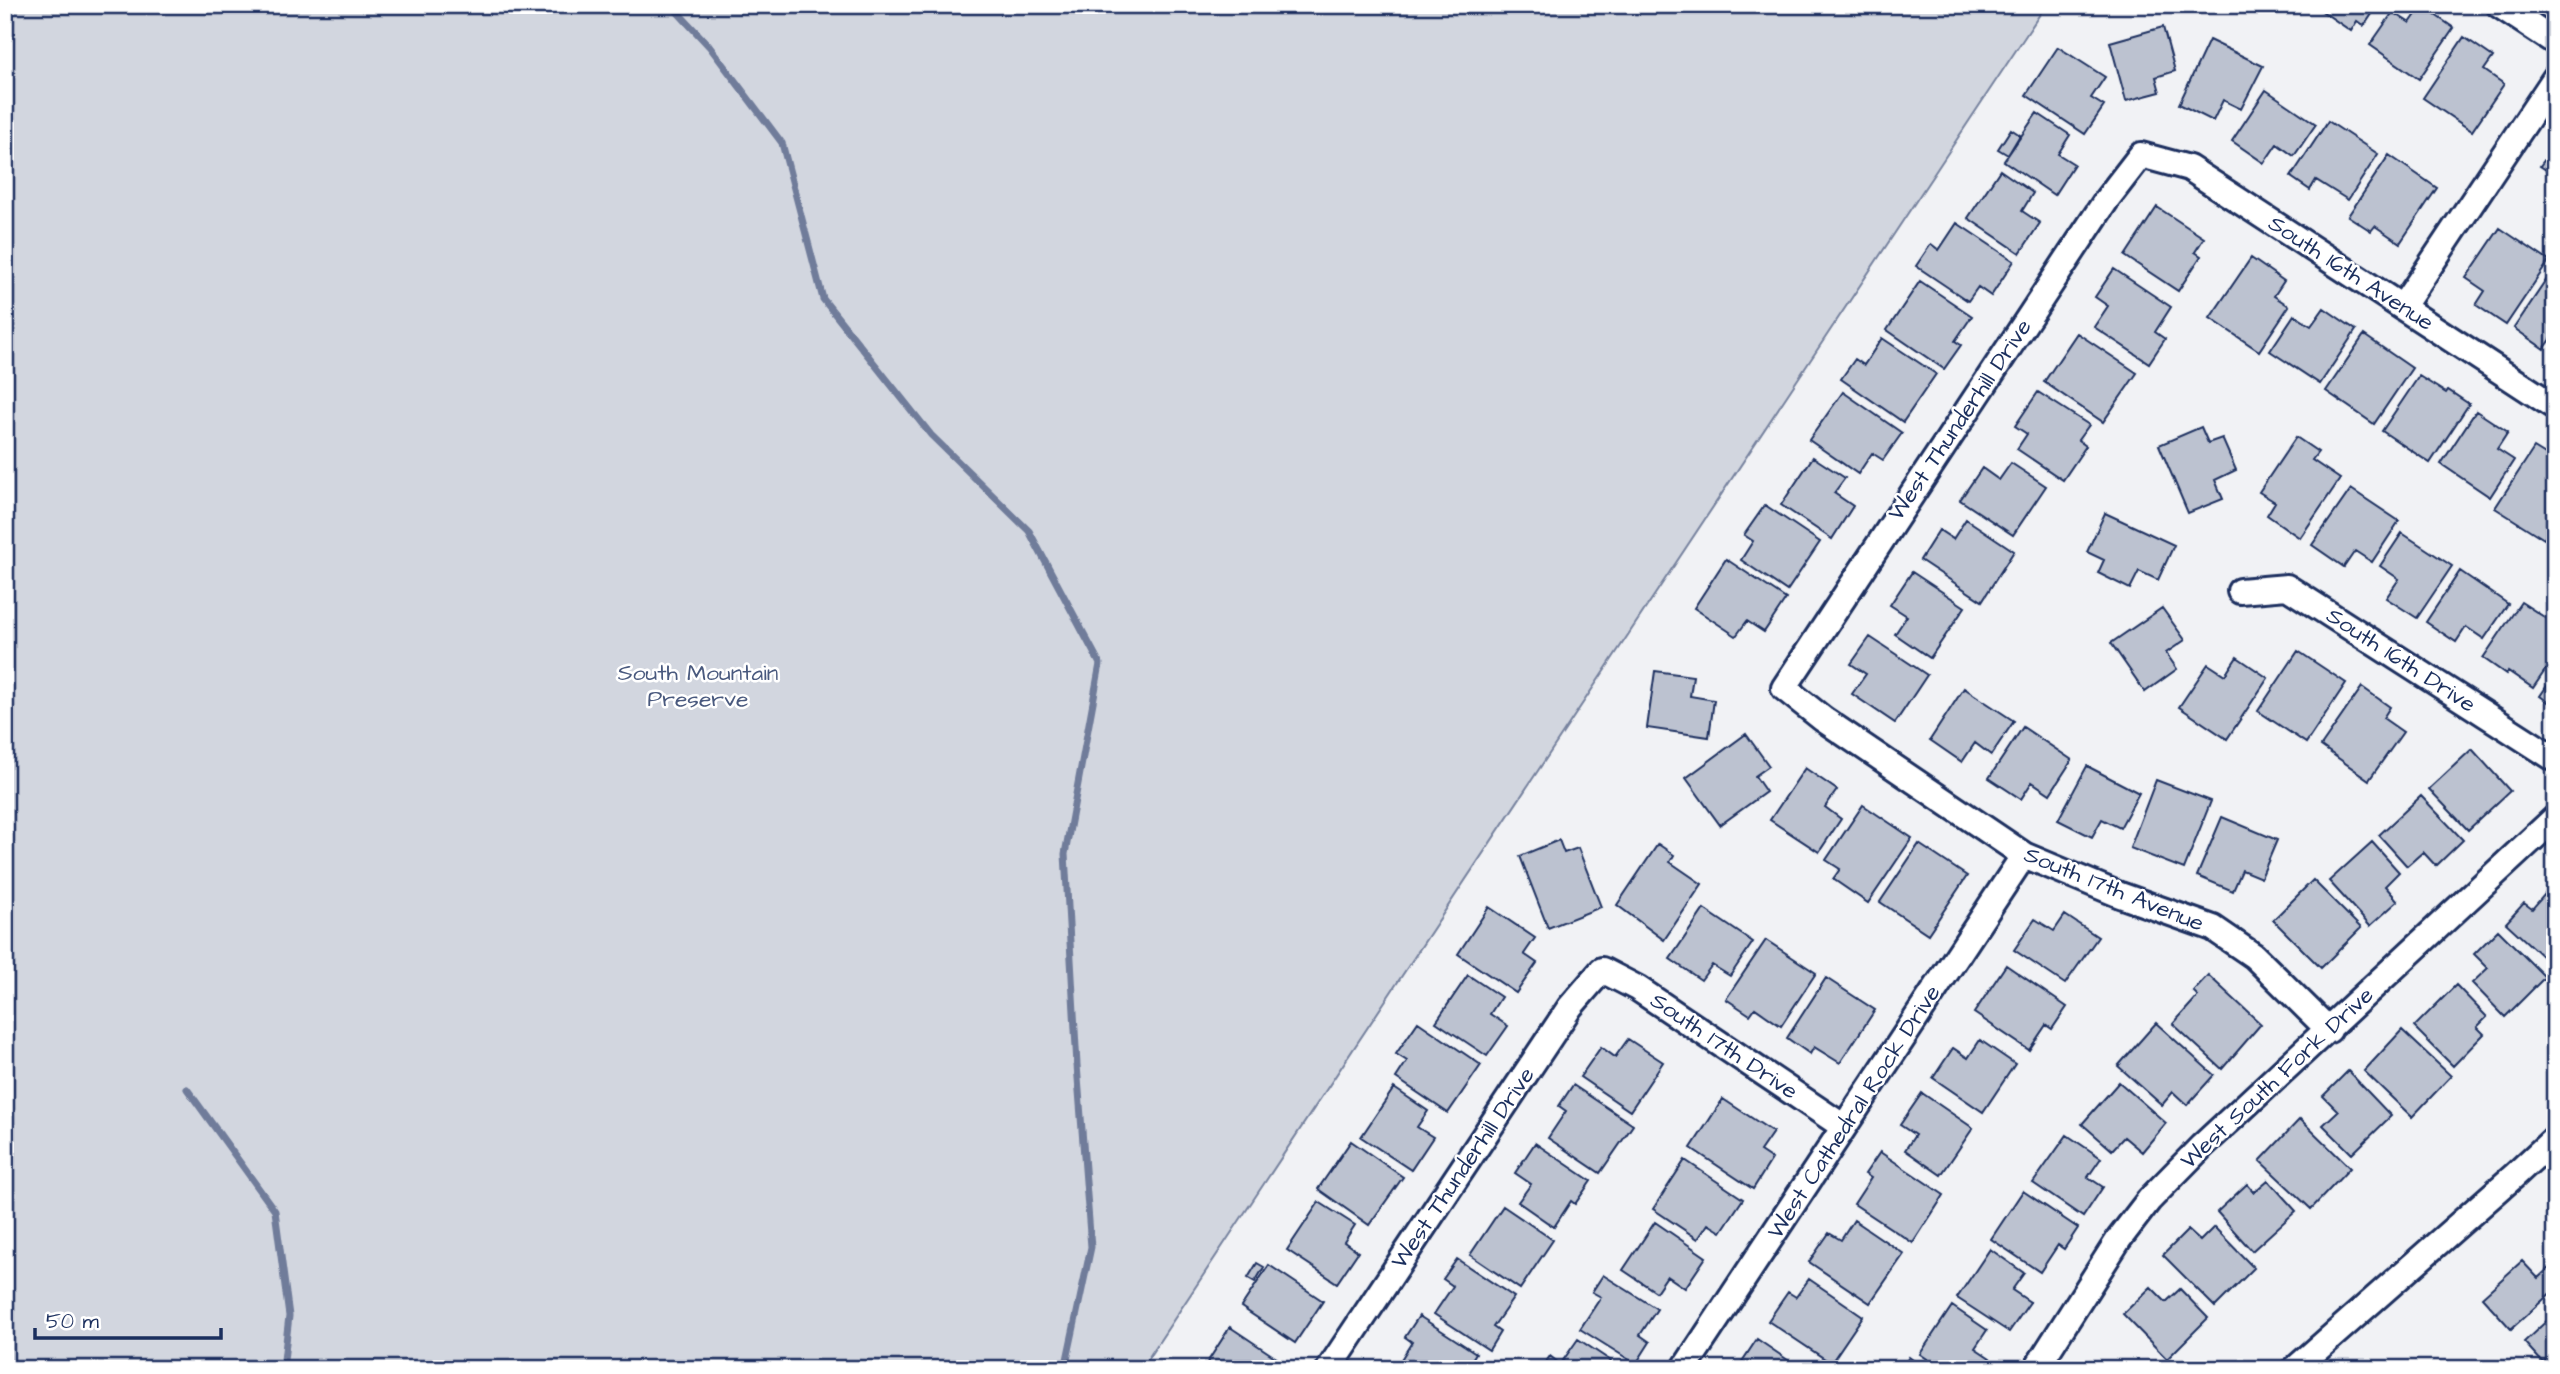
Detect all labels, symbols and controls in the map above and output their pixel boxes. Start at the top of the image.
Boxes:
street label: South 16th Avenue [2262,207,2440,339]
street label: West Thunderhill Drive [1881,313,2039,527]
street label: South 16th Drive [2320,600,2482,720]
park label: South Mountain Preserve [618,657,778,715]
street label: South 17th Avenue [2019,838,2209,940]
street label: West Cathedral Rock Drive [1760,979,1948,1245]
street label: West South Fork Drive [2173,980,2381,1176]
street label: South 17th Drive [1644,985,1804,1107]
street label: West Thunderhill Drive [1384,1061,1542,1275]
scale bar [35,1297,220,1341]
text: 50 m [46,1307,100,1336]

